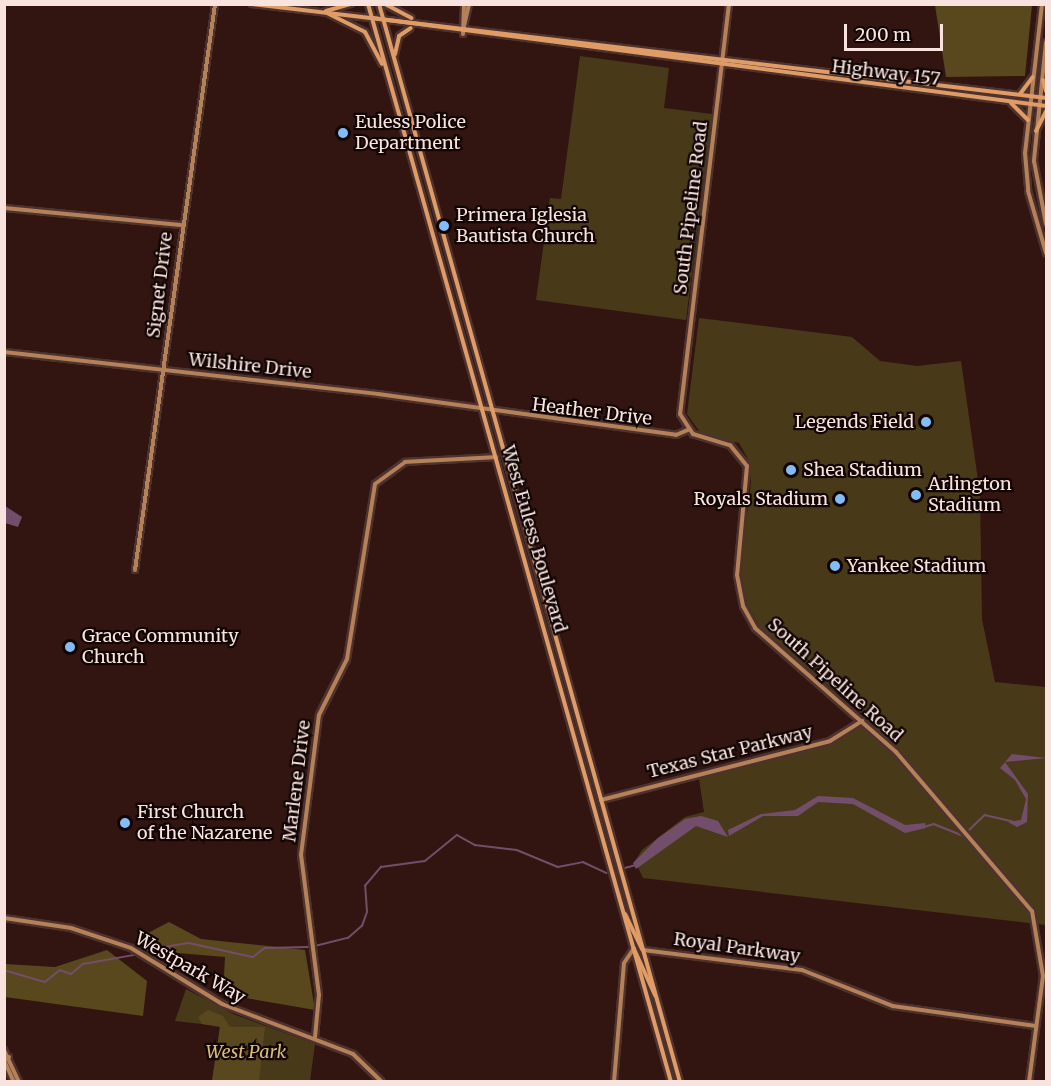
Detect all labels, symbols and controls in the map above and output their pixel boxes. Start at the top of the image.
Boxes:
scale bar [847,12,946,50]
text: 200 m [855,23,911,46]
street label: Highway 157 [831,56,941,90]
place label: Euless Police Department [355,112,466,154]
street label: South Pipeline Road [670,120,712,296]
marker: Euless Police Department [336,126,350,140]
place label: Primera Iglesia Bautista Church [456,205,595,248]
marker: Primera Iglesia Bautista Church [437,219,451,233]
street label: Signet Drive [143,231,177,339]
street label: Wilshire Drive [187,349,313,383]
street label: Heather Drive [531,394,653,430]
place label: Legends Field [795,411,914,433]
marker: Legends Field [919,415,933,429]
street label: West Euless Boulevard [497,443,571,635]
place label: Shea Stadium [803,459,922,481]
marker: Shea Stadium [784,463,798,477]
place label: Arlington Stadium [928,474,1012,516]
place label: Royals Stadium [693,488,828,510]
marker: Arlington Stadium [909,488,923,502]
marker: Royals Stadium [833,492,847,506]
place label: Yankee Stadium [847,555,986,577]
marker: Yankee Stadium [828,559,842,573]
street label: South Pipeline Road [763,614,907,746]
place label: Grace Community Church [82,626,239,668]
marker: Grace Community Church [63,640,77,654]
street label: Marlene Drive [279,719,315,843]
street label: Texas Star Parkway [645,721,815,783]
place label: First Church of the Nazarene [137,802,273,844]
marker: First Church of the Nazarene [118,816,132,830]
street label: Westpark Way [131,928,249,1008]
street label: Royal Parkway [672,928,802,968]
park label: West Park [206,1041,286,1063]

